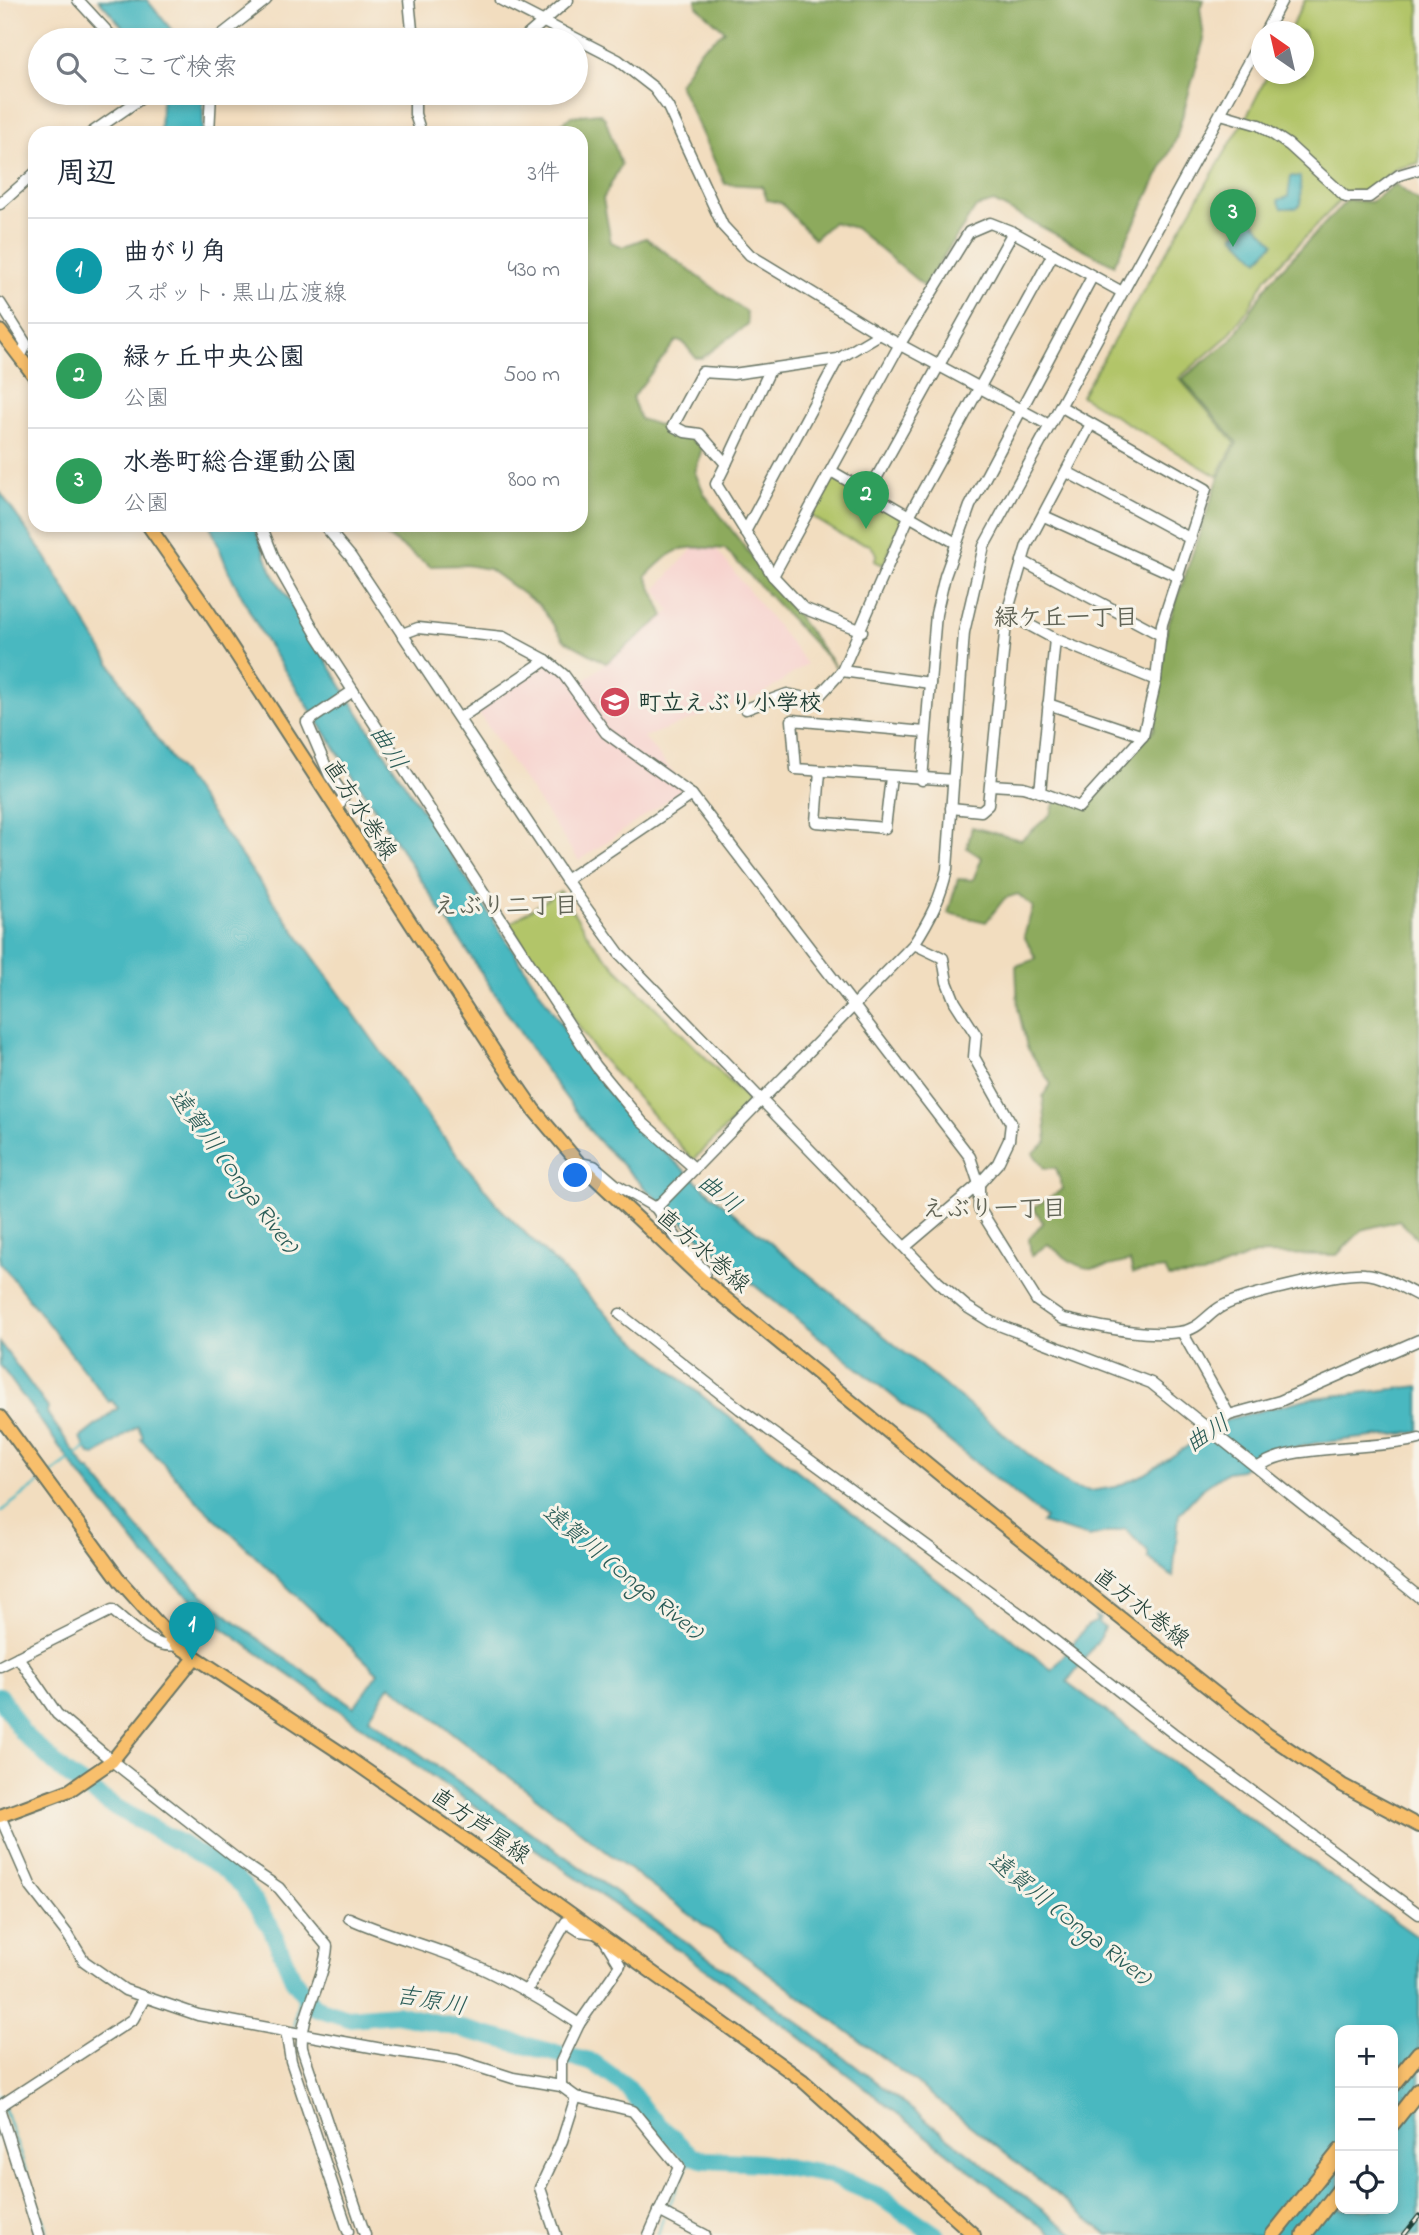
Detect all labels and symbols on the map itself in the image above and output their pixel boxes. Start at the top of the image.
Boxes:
north arrow [1251,21,1314,84]
pin: 3 [1210,189,1256,247]
pin: 2 [843,471,889,529]
district label: 緑ケ丘一丁目 [994,602,1138,637]
school or university icon: 町立えぶり小学校 [598,685,632,719]
place label: 町立えぶり小学校 [638,688,822,721]
water label: 曲川 [359,719,414,778]
street label: 直方水巻線 [314,753,404,868]
district label: えぶり二丁目 [434,890,578,925]
water label: 遠賀川 (Onga River) [158,1082,307,1263]
your location [558,1158,592,1192]
water label: 曲川 [689,1166,748,1224]
district label: えぶり一丁目 [922,1193,1066,1228]
street label: 直方水巻線 [648,1202,757,1302]
water label: 曲川 [1179,1407,1238,1463]
water label: 遠賀川 (Onga River) [533,1497,711,1650]
street label: 直方水巻線 [1085,1561,1196,1657]
pin: 1 [169,1602,215,1660]
street label: 直方芦屋線 [423,1781,536,1874]
water label: 遠賀川 (Onga River) [980,1845,1159,1996]
water label: 吉原川 [392,1979,469,2026]

